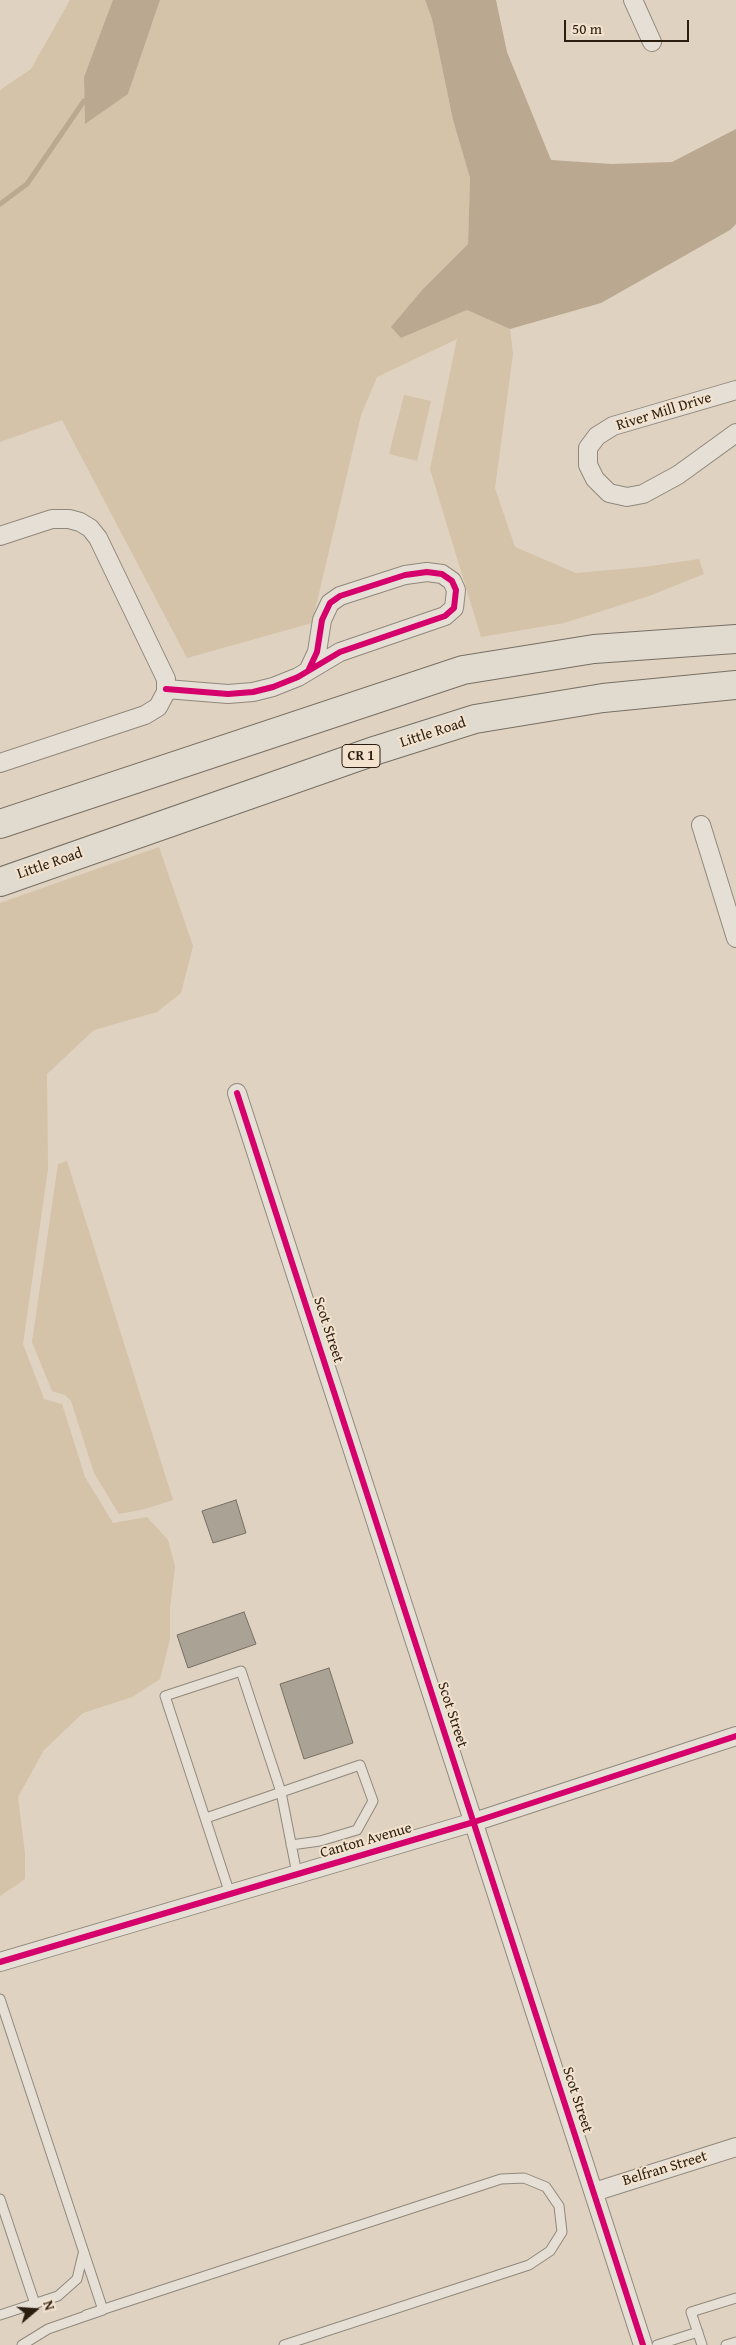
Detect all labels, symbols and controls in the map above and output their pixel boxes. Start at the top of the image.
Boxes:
scale bar [566,10,691,42]
text: 50 m [572,18,602,39]
street label: River Mill Drive [614,389,714,435]
street label: Little Road [398,714,468,752]
road number: CR 1 [342,744,380,768]
street label: Little Road [15,844,85,884]
street label: Scot Street [309,1295,347,1365]
street label: Scot Street [433,1680,471,1750]
street label: Canton Avenue [318,1819,414,1863]
street label: Scot Street [558,2065,596,2135]
street label: Belfran Street [621,2148,709,2190]
north arrow [10,2285,60,2335]
text: N [38,2298,60,2313]

